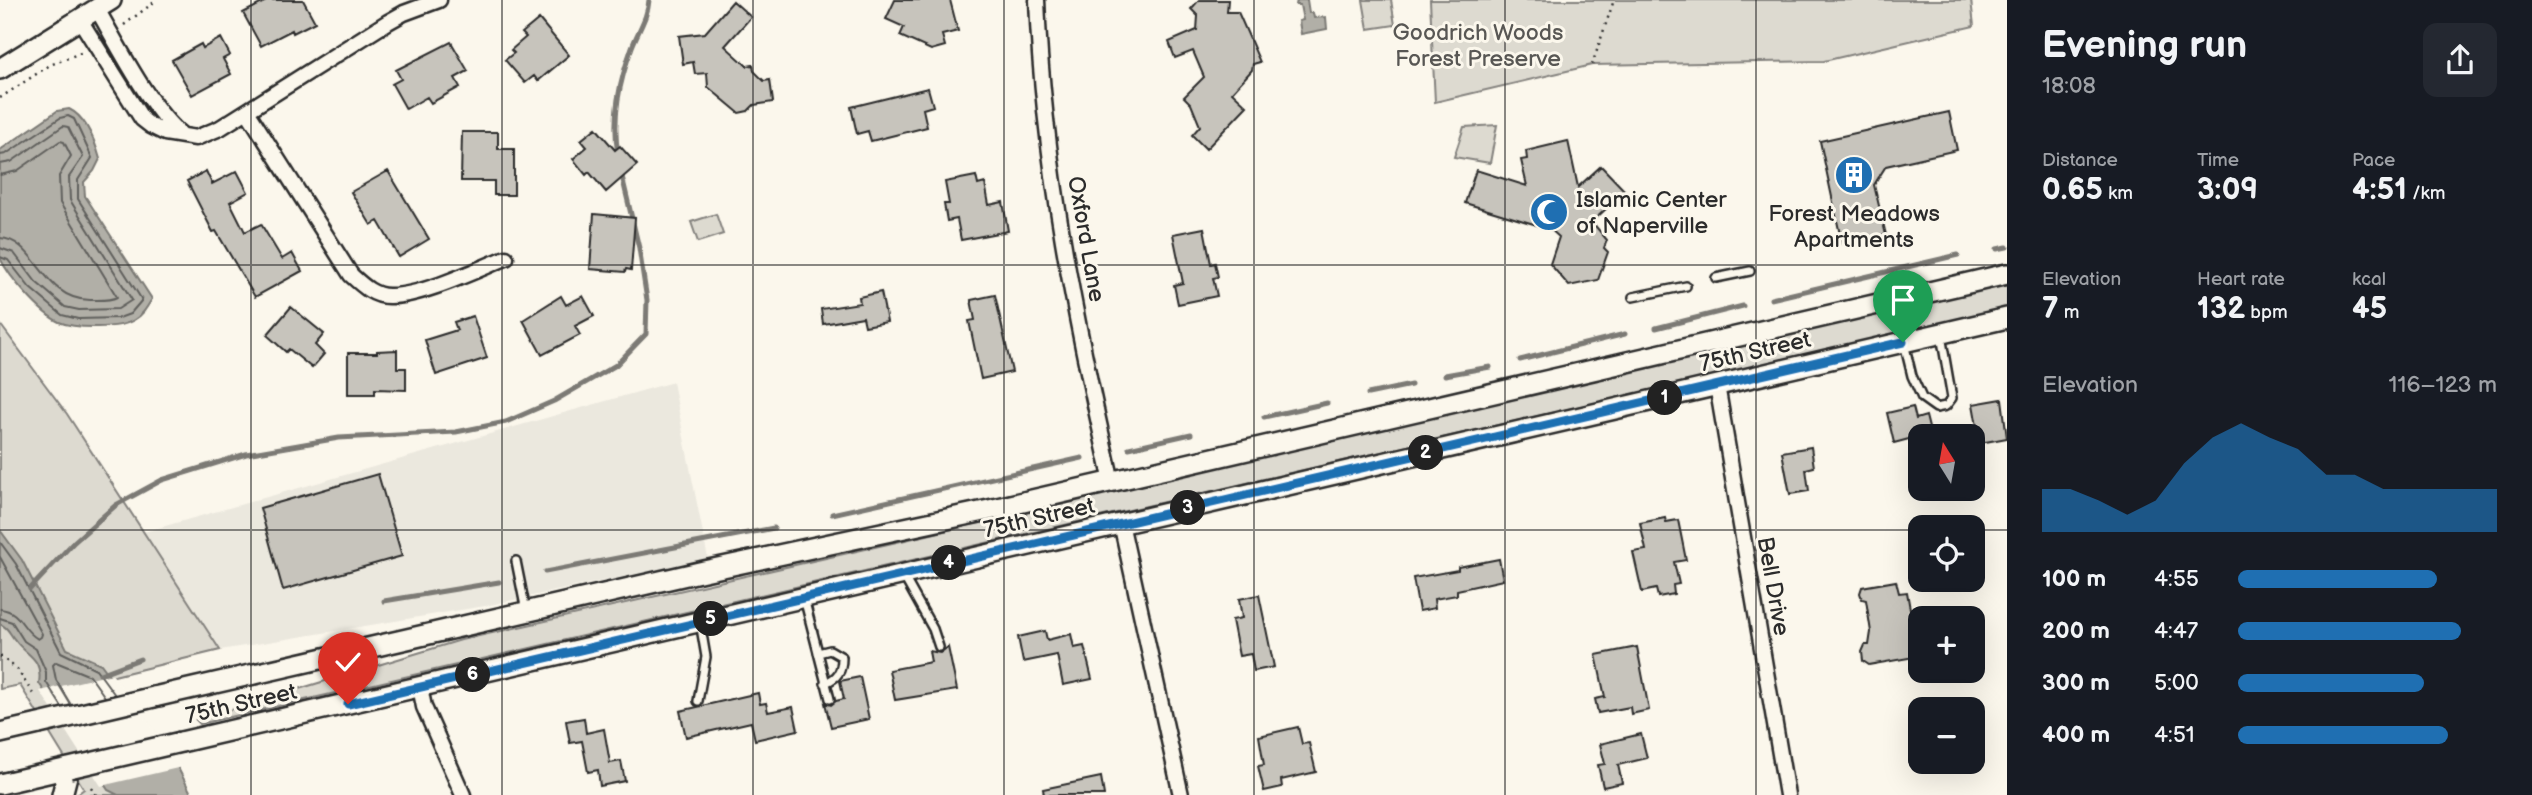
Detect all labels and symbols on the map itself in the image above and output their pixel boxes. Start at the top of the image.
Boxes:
park label: Goodrich Woods Forest Preserve [1393,19,1563,73]
building icon: Forest Meadows Apartments [1833,154,1875,196]
street label: Oxford Lane [1061,174,1111,304]
place label: Islamic Center of Naperville [1576,186,1727,240]
mosque icon: Islamic Center of Naperville [1528,191,1570,233]
place label: Forest Meadows Apartments [1768,200,1940,254]
pin [1873,270,1933,342]
street label: 75th Street [1697,326,1814,378]
pin: 1 [1648,380,1682,416]
north arrow [1908,424,1984,500]
pin: 2 [1408,435,1444,470]
pin: 3 [1170,490,1206,526]
street label: 75th Street [981,492,1098,544]
street label: Bell Drive [1751,535,1795,638]
pin: 4 [932,546,967,580]
pin: 5 [694,602,728,636]
pin [318,632,378,704]
pin: 6 [456,658,490,692]
street label: 75th Street [183,678,300,730]

